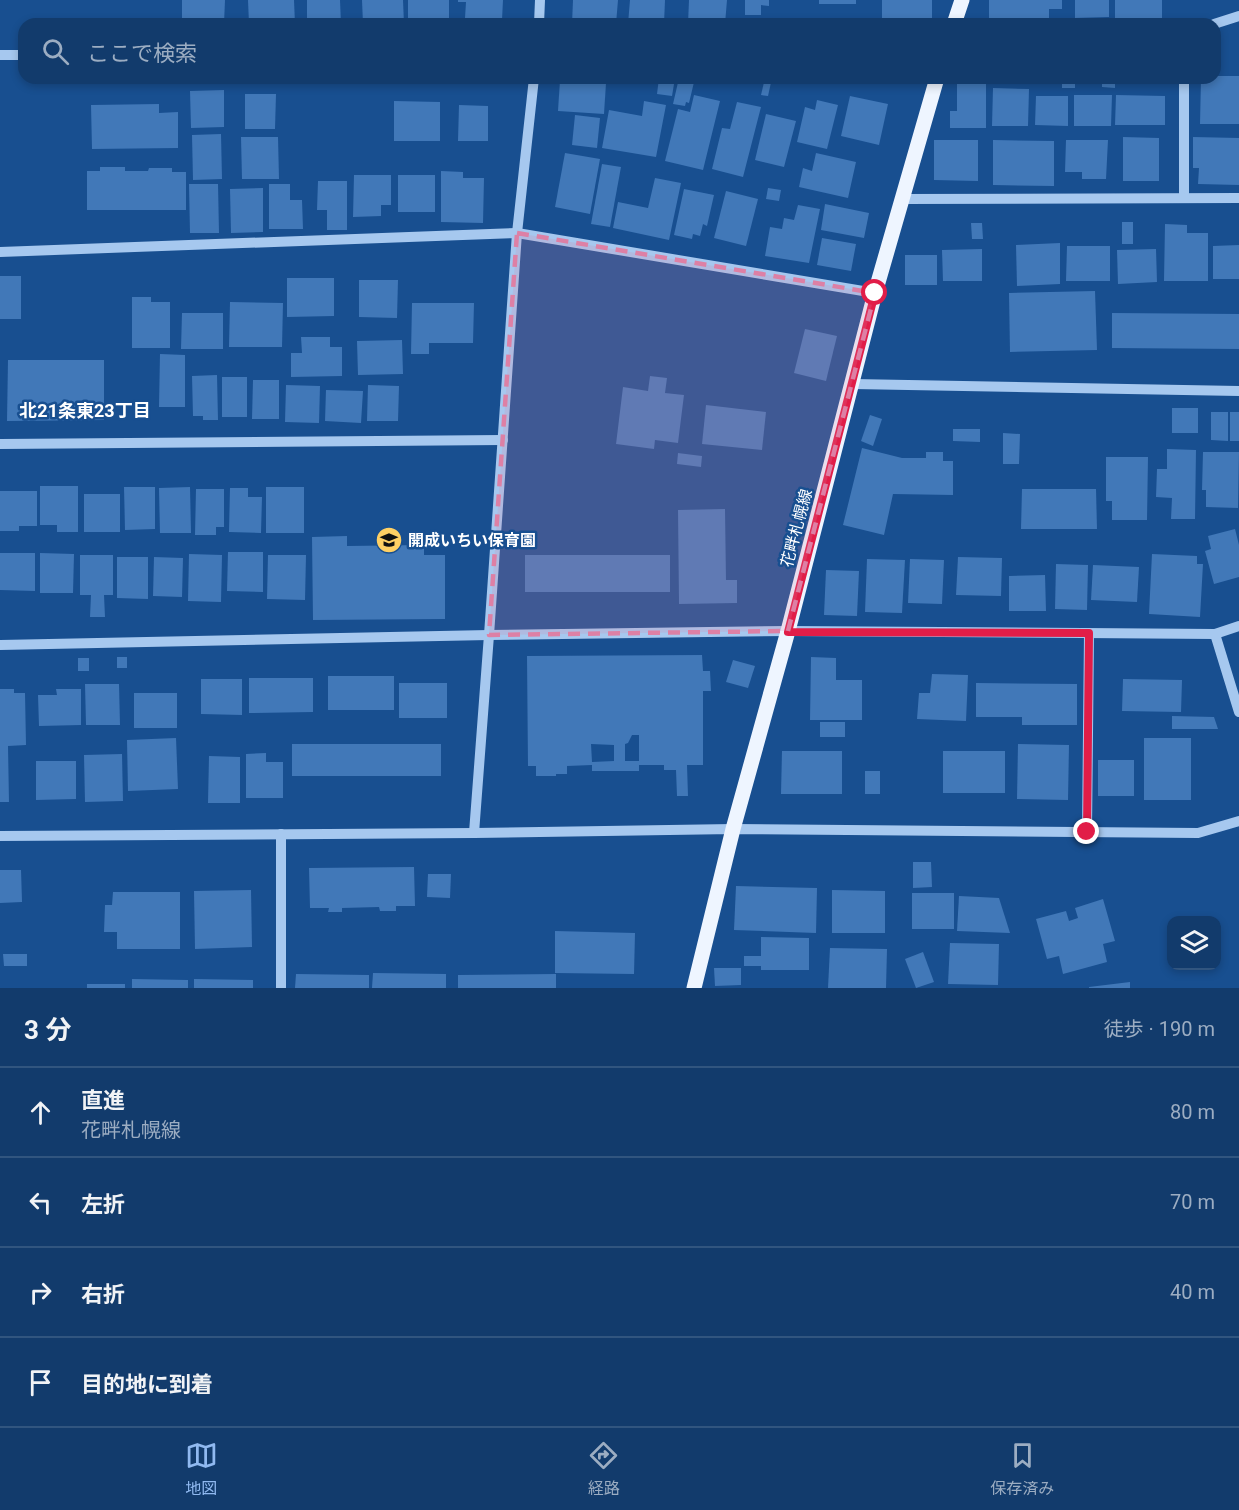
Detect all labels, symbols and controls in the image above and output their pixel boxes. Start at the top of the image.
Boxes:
search box [18,18,1221,84]
icon: search [39,35,72,68]
text: ここで検索 [87,41,197,66]
route start [861,279,887,305]
district label: 北21条東23丁目 [19,400,151,421]
street label: 花畔札幌線 [777,487,816,569]
school or university icon: 開成いちい保育園 [374,525,404,555]
place label: 開成いちい保育園 [408,531,536,550]
route end [1073,818,1099,844]
map controls [1167,916,1221,970]
button: layers [1167,916,1221,970]
text: 3 分 [24,1015,71,1045]
text: 徒歩 · 190 m [1104,1017,1215,1041]
text: 直進 [81,1088,125,1113]
icon: ahead [24,1096,57,1129]
text: 80 m [1170,1100,1215,1124]
text: 花畔札幌線 [81,1118,181,1142]
icon: left [24,1186,57,1219]
text: 70 m [1170,1190,1215,1214]
text: 左折 [81,1192,125,1217]
icon: right [24,1276,57,1309]
text: 40 m [1170,1280,1215,1304]
text: 右折 [81,1282,125,1307]
icon: arrive [24,1366,57,1399]
text: 目的地に到着 [81,1372,213,1397]
tab: 地図 [185,1439,218,1499]
tab: 経路 [587,1439,620,1499]
tab: 保存済み [990,1439,1054,1499]

